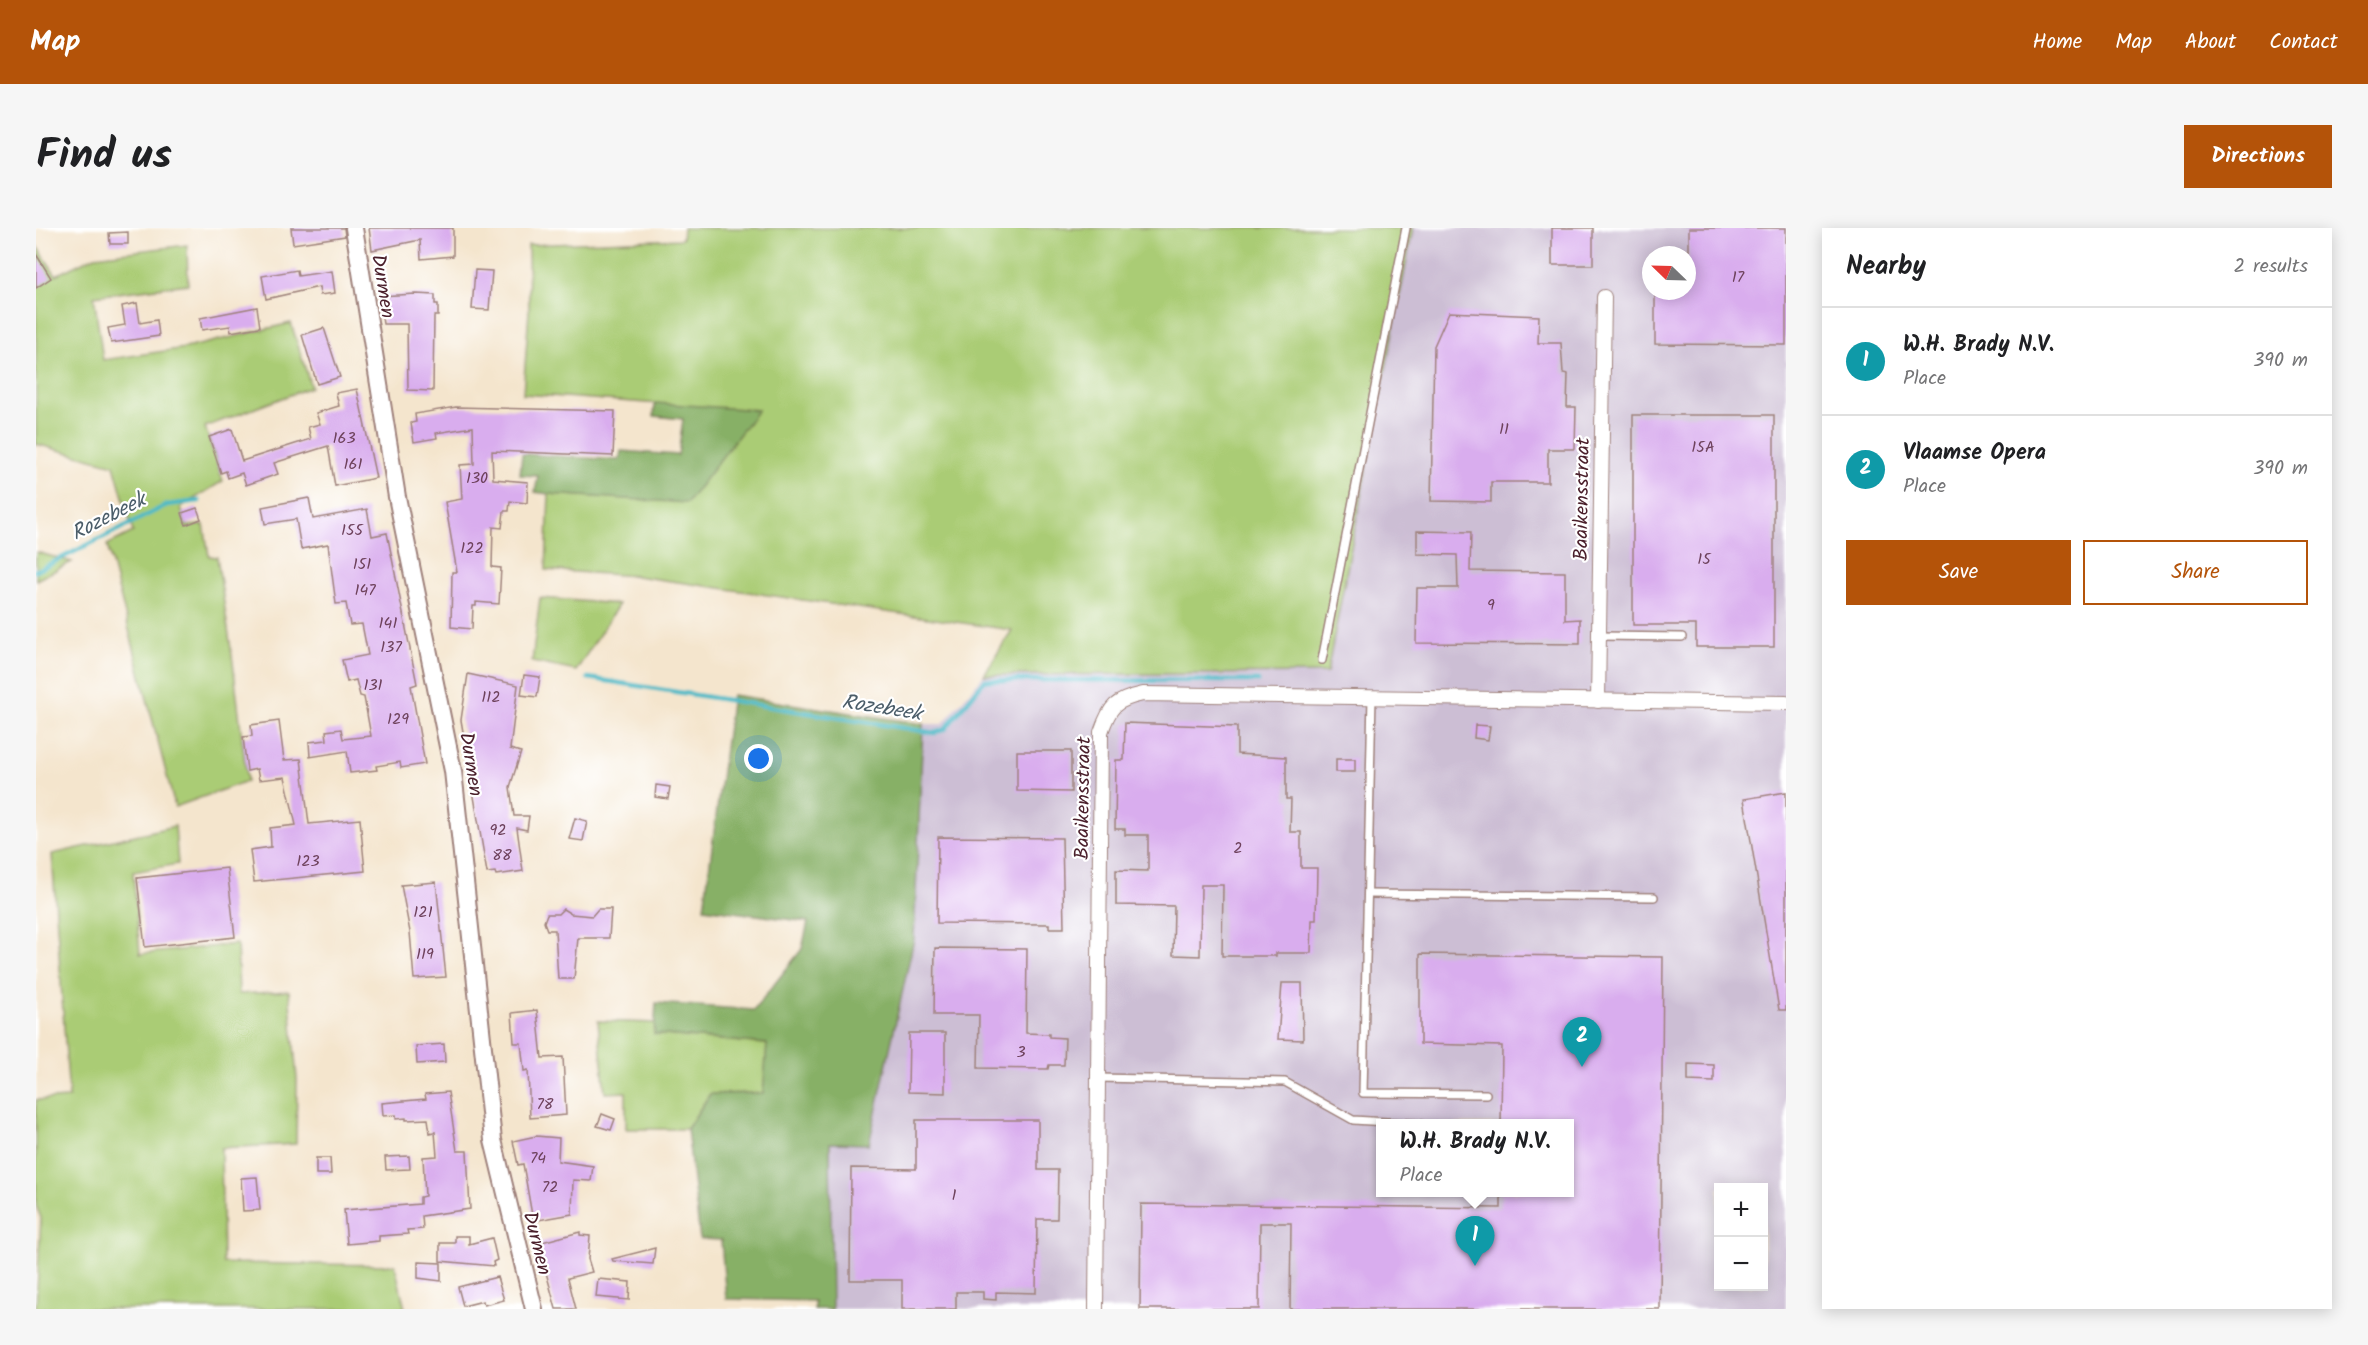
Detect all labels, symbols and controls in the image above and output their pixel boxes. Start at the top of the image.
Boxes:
text: Map [30,20,81,65]
text: Home [2033,26,2082,59]
text: Map [2115,26,2152,59]
text: About [2185,26,2236,59]
text: Contact [2269,26,2338,59]
text: Find us [36,123,172,190]
button: Directions [2184,125,2332,188]
north arrow [1642,246,1696,300]
text: Nearby [1846,246,1926,288]
text: 2 results [2233,251,2308,283]
street label: Durmen [361,252,403,321]
house number: 17 [1732,265,1745,290]
text: W.H. Brady N.V. [1903,328,2054,363]
text: 1 [1862,345,1869,377]
text: 390 m [2253,345,2308,377]
text: Place [1903,363,1946,395]
house number: 11 [1499,417,1509,442]
house number: 163 [332,426,356,451]
house number: 15A [1691,435,1715,460]
text: Vlaamse Opera [1903,436,2046,471]
street label: Baaikensstraat [1566,437,1600,561]
house number: 161 [344,452,362,477]
text: 2 [1860,453,1871,485]
text: 390 m [2253,453,2308,485]
house number: 130 [466,466,488,491]
text: Place [1903,471,1946,503]
water label: Rozebeek [65,483,155,550]
house number: 155 [341,518,365,543]
house number: 122 [460,536,484,561]
button: Save [1846,540,2071,605]
button: Share [2083,540,2308,605]
house number: 15 [1697,547,1712,572]
house number: 151 [353,552,371,577]
house number: 147 [354,578,376,603]
house number: 9 [1487,593,1495,618]
house number: 141 [379,611,397,636]
house number: 137 [380,635,402,660]
house number: 131 [363,673,383,698]
house number: 112 [481,685,501,710]
water label: Rozebeek [840,686,927,732]
house number: 129 [387,707,409,732]
street label: Durmen [449,730,491,799]
street label: Baaikensstraat [1067,736,1101,860]
your location [744,744,773,773]
house number: 92 [489,818,507,843]
house number: 2 [1233,836,1243,861]
house number: 88 [492,843,512,868]
house number: 123 [296,849,320,874]
house number: 121 [413,900,433,925]
house number: 119 [416,942,434,967]
pin: 2 [1562,1018,1602,1067]
house number: 3 [1016,1040,1026,1065]
house number: 78 [536,1092,554,1117]
popup [1376,1119,1574,1197]
text: W.H. Brady N.V. [1399,1125,1551,1160]
house number: 74 [530,1146,546,1171]
text: Place [1399,1160,1442,1192]
house number: 72 [542,1175,558,1200]
house number: 1 [951,1183,957,1208]
map controls [1714,1183,1768,1291]
button: + [1714,1183,1768,1237]
street label: Durmen [513,1208,559,1279]
pin: 1 [1456,1216,1494,1266]
button: − [1714,1237,1768,1291]

